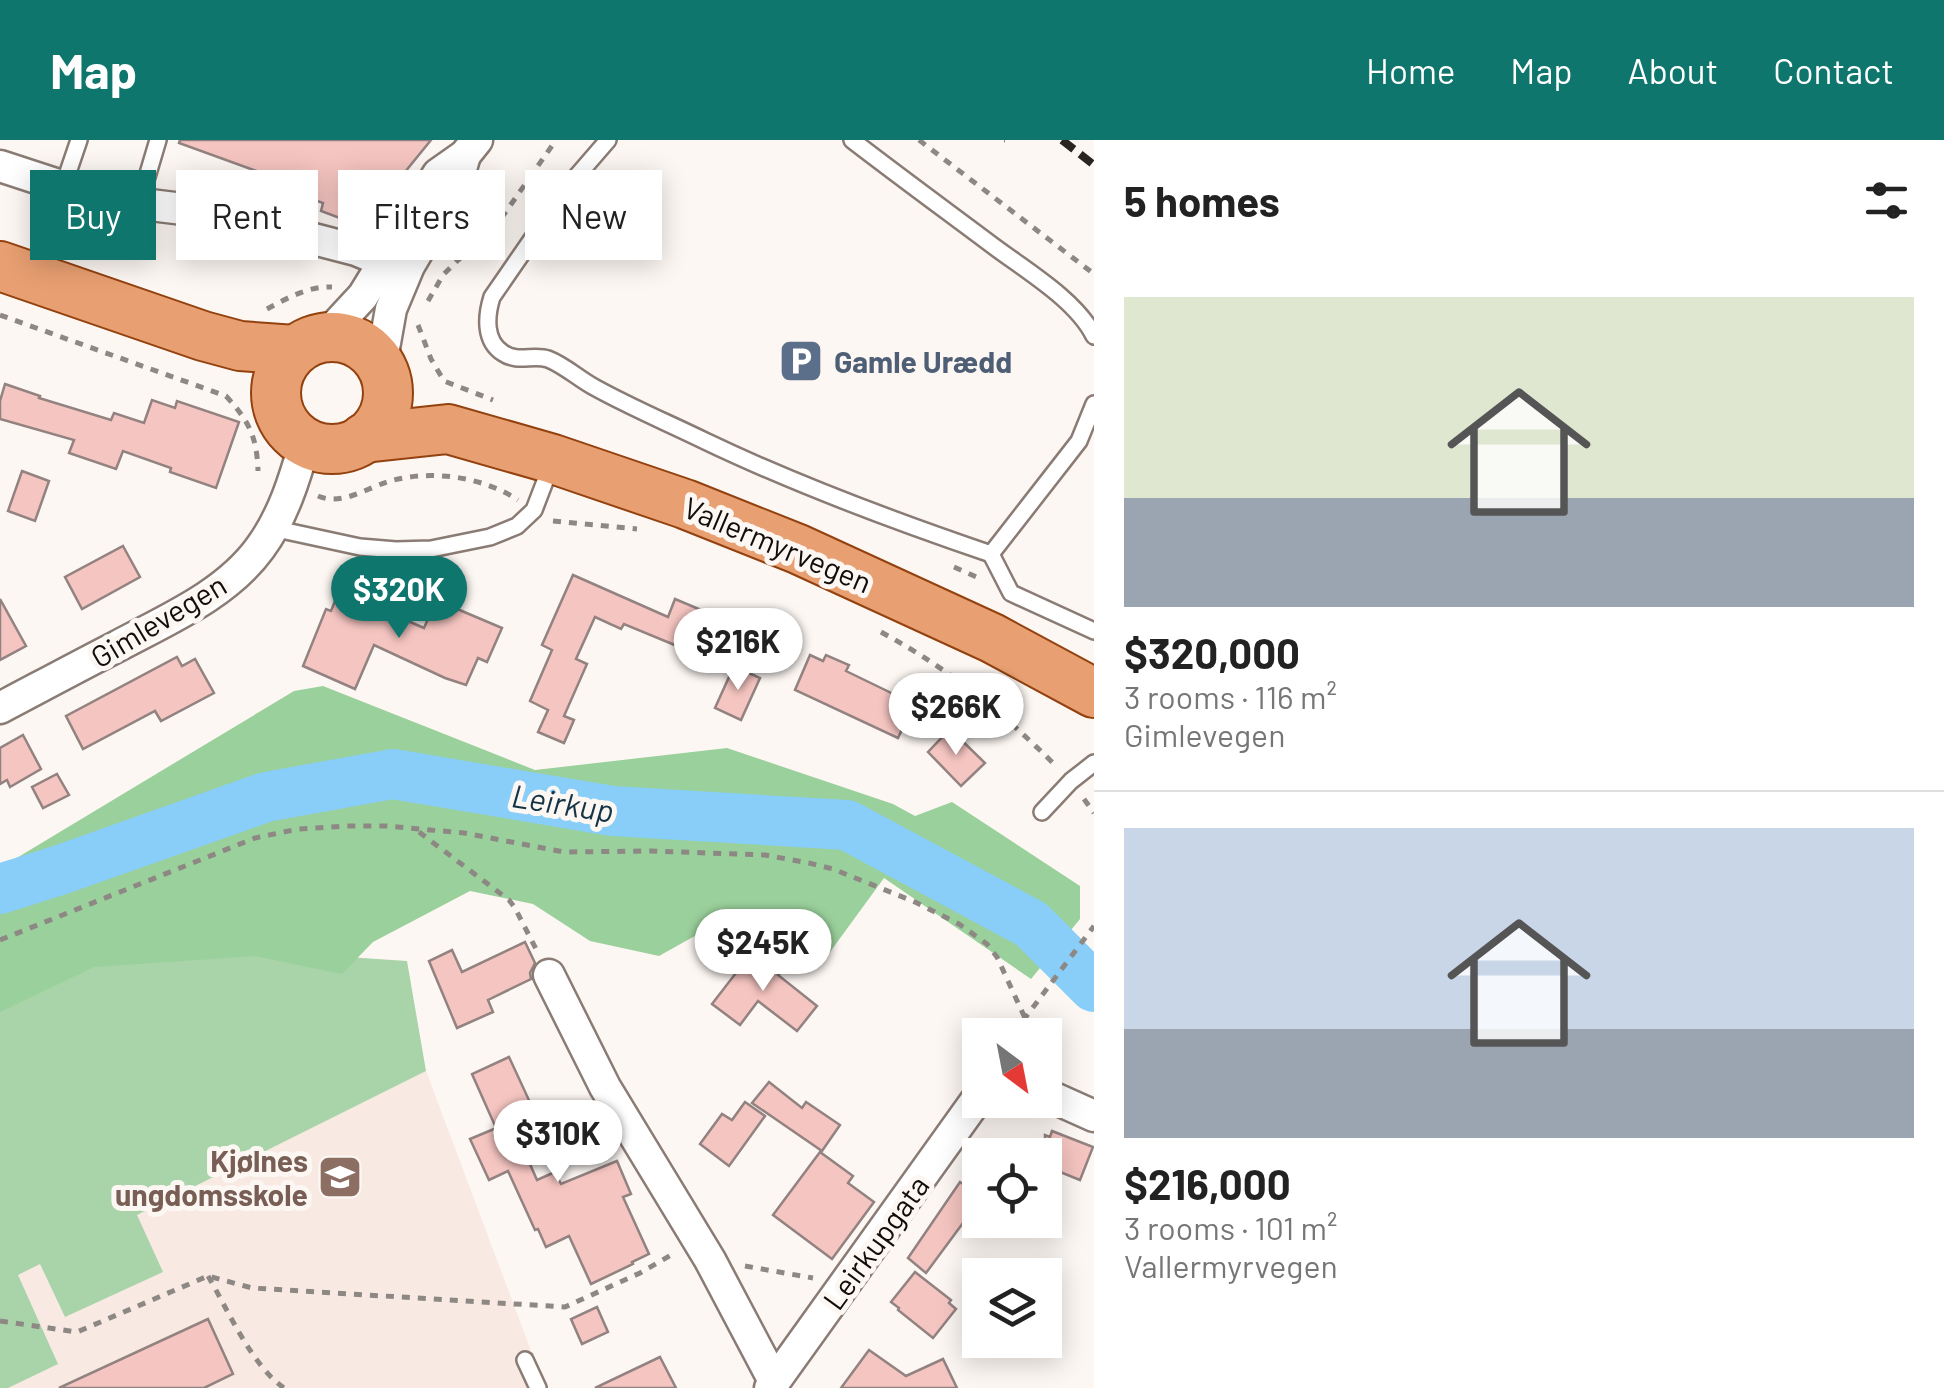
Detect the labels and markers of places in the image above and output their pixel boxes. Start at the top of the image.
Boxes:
parking icon: Gamle Urædd [778,338,824,384]
place label: Gamle Urædd [834,343,1012,379]
pin: $320K [329,556,469,641]
pin: $216K [668,608,808,693]
pin: $266K [886,673,1026,758]
pin: $245K [693,909,833,994]
pin: $310K [488,1100,628,1185]
place label: Kjølnes ungdomsskole [115,1142,308,1212]
school or university icon: Kjølnes ungdomsskole [317,1154,363,1200]

